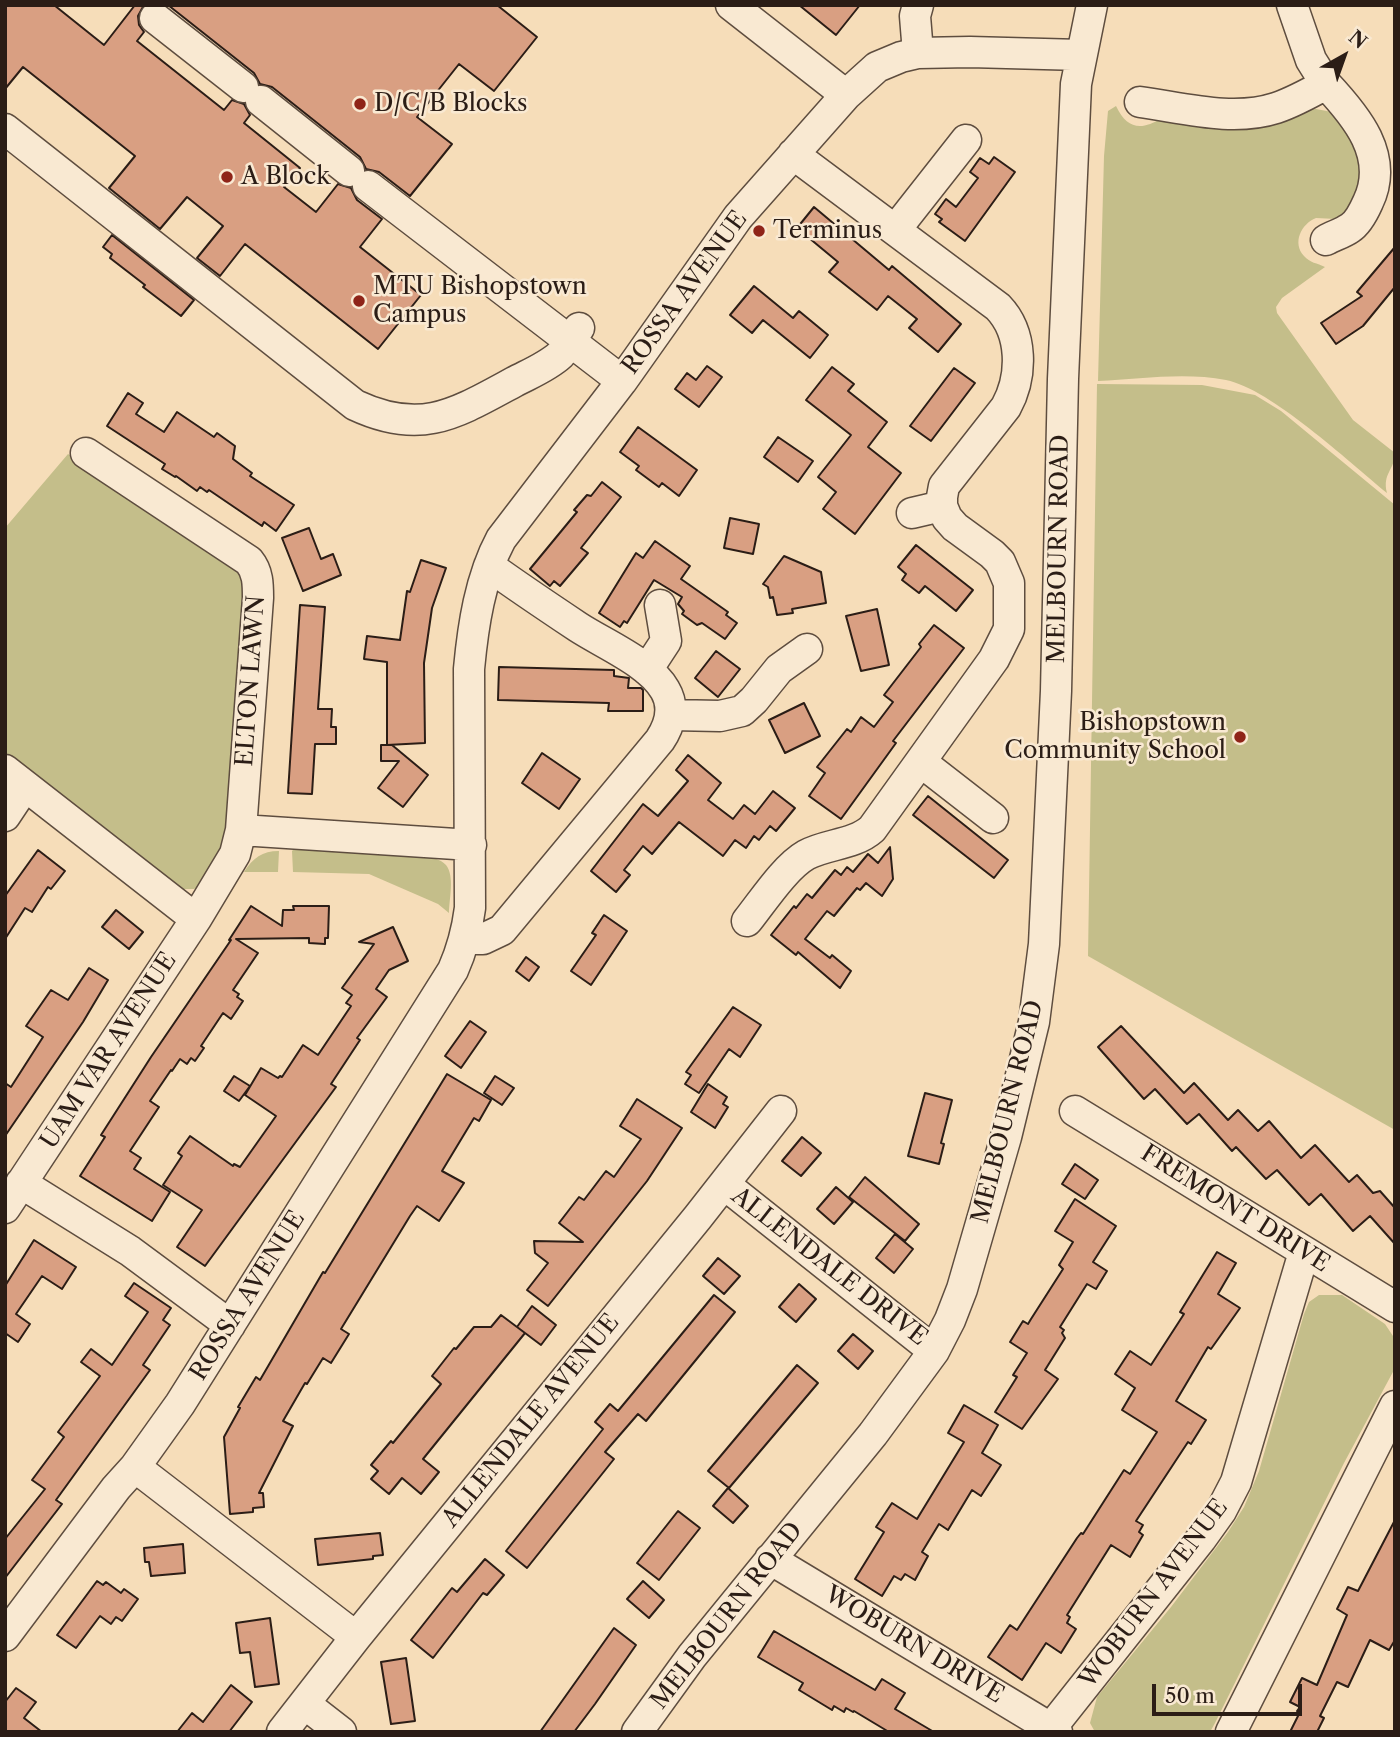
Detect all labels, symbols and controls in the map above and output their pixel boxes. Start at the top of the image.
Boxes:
north arrow [1309,21,1379,91]
text: N [1344,25,1372,54]
place label: D/C/B Blocks [374,90,528,118]
marker: D/C/B Blocks [352,96,368,112]
place label: A Block [241,163,330,191]
marker: A Block [219,169,235,185]
street label: ROSSA AVENUE [616,206,754,380]
place label: Terminus [773,217,882,245]
marker: Terminus [751,223,767,239]
place label: MTU Bishopstown Campus [373,273,587,329]
marker: MTU Bishopstown Campus [351,293,367,309]
street label: MELBOURN ROAD [1043,434,1075,664]
street label: ELTON LAWN [231,594,271,768]
place label: Bishopstown Community School [1004,709,1226,765]
marker: Bishopstown Community School [1232,729,1248,745]
street label: UAM VAR AVENUE [35,948,183,1154]
street label: MELBOURN ROAD [966,997,1050,1227]
street label: FREMONT DRIVE [1135,1139,1335,1279]
street label: ALLENDALE DRIVE [725,1182,933,1352]
street label: ROSSA AVENUE [184,1206,312,1386]
street label: ALLENDALE AVENUE [436,1309,626,1533]
street label: WOBURN AVENUE [1074,1494,1234,1694]
street label: MELBOURN ROAD [645,1517,809,1715]
street label: WOBURN DRIVE [819,1580,1009,1710]
scale bar [1155,1670,1306,1714]
text: 50 m [1165,1683,1215,1708]

